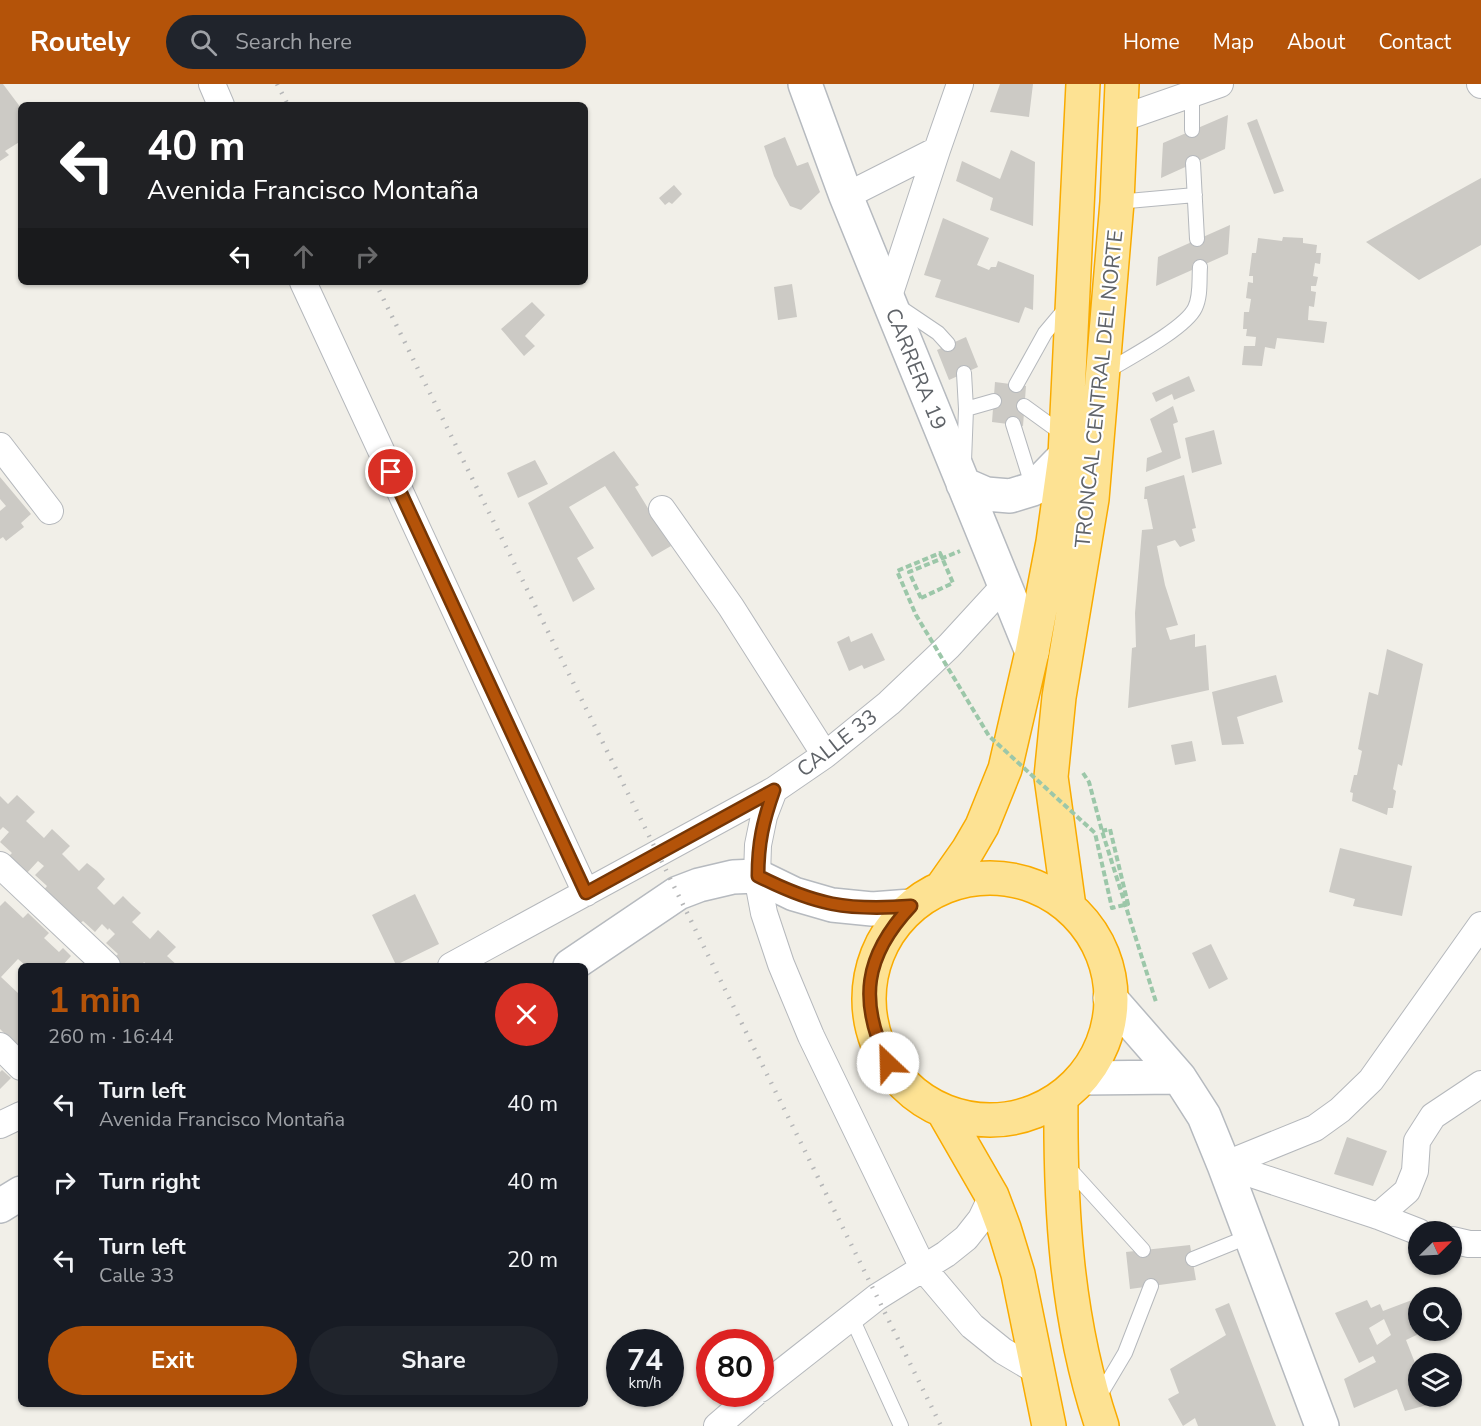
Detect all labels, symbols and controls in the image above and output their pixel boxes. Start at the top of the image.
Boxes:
search box [166,15,586,69]
text: Routely [30,23,130,61]
icon: search [187,26,220,59]
text: Search here [235,27,352,57]
text: Home [1123,28,1180,56]
text: Map [1213,28,1254,56]
text: About [1287,28,1345,56]
text: Contact [1378,28,1451,56]
text: 40 m [147,118,246,175]
icon: left [48,126,126,204]
text: Avenida Francisco Montaña [147,172,479,209]
street label: TRONCAL CENTRAL DEL NORTE [1068,229,1130,549]
icon: left [224,240,257,273]
icon: ahead [287,240,320,273]
icon: right [350,240,383,273]
street label: CARRERA 19 [879,304,953,434]
pin [365,446,416,497]
icon: arrive [374,455,407,488]
street label: CALLE 33 [791,703,883,783]
text: 1 min [48,976,141,1025]
button: close [495,983,558,1046]
text: 260 m · 16:44 [48,1023,174,1050]
position arrow [856,1031,920,1095]
text: Turn left [99,1076,186,1106]
icon: left [48,1088,81,1121]
text: 40 m [507,1089,558,1119]
text: Avenida Francisco Montaña [99,1106,345,1133]
icon: right [48,1166,81,1199]
text: Turn right [99,1167,200,1197]
text: 40 m [507,1167,558,1197]
north arrow [1408,1221,1462,1275]
map controls [1408,1221,1462,1407]
text: Turn left [99,1232,186,1262]
icon: left [48,1244,81,1277]
text: 20 m [507,1245,558,1275]
text: Calle 33 [99,1262,174,1289]
button: search [1408,1287,1462,1341]
button: Exit [48,1326,297,1395]
button: Share [309,1326,558,1395]
speed limit sign: 80 [696,1329,774,1407]
text: 74 [627,1340,663,1381]
button: layers [1408,1353,1462,1407]
text: km/h [628,1373,662,1393]

